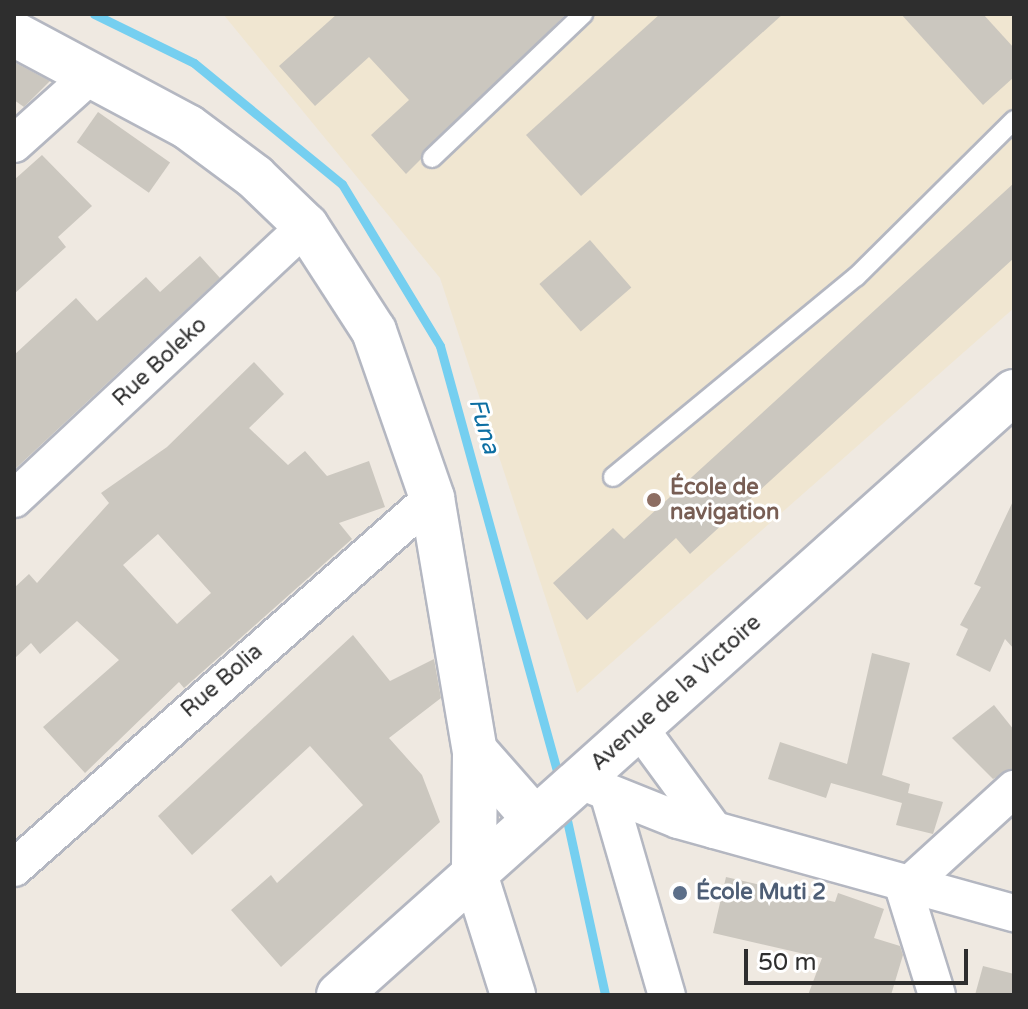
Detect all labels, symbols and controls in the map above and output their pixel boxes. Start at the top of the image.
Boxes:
street label: Rue Boleko [108,312,212,412]
water label: Funa [462,395,506,457]
place label: École de navigation [670,474,779,526]
marker: École de navigation [645,491,663,509]
street label: Avenue de la Victoire [585,610,767,776]
street label: Rue Bolia [176,639,268,723]
place label: École Muti 2 [696,880,826,906]
marker: École Muti 2 [671,884,689,902]
scale bar [748,933,972,983]
text: 50 m [758,948,816,977]

